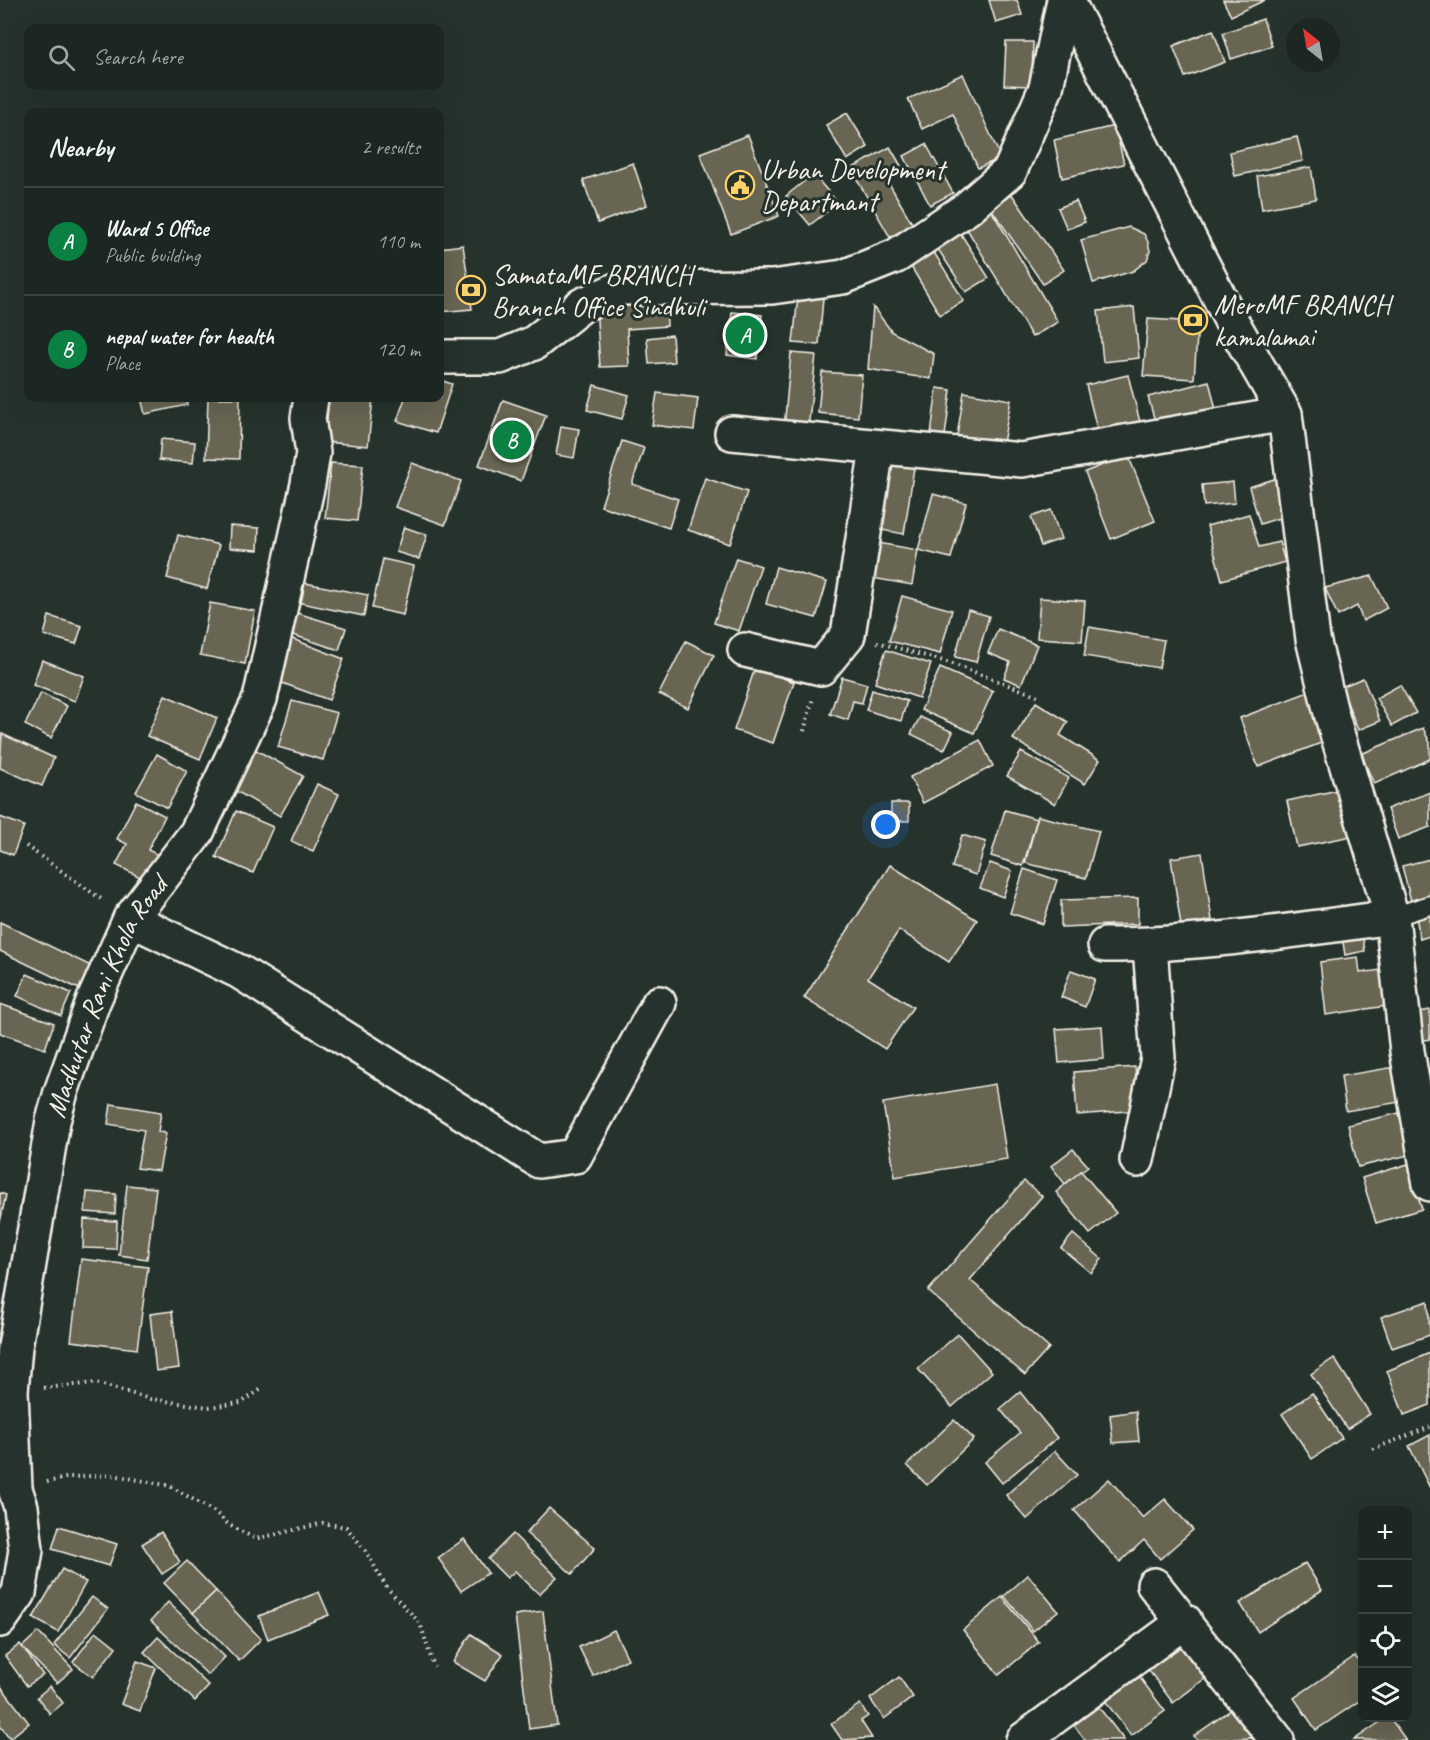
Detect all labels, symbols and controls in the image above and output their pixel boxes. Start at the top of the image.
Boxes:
north arrow [1286,18,1340,72]
search box [24,24,444,90]
icon: search [45,41,78,74]
text: Search here [93,43,183,71]
text: Nearby [48,131,113,164]
text: 2 results [361,135,420,160]
place label: Urban Development Departmant [761,152,948,219]
public building icon: Urban Development Departmant [724,169,756,201]
text: Ward 5 Office [105,215,208,243]
text: A [62,229,73,254]
text: 110 m [377,229,420,254]
text: Public building [105,243,200,268]
place label: SamataMF BRANCH Branch Office Sindhuli [492,257,709,324]
bank icon: SamataMF BRANCH Branch Office Sindhuli [455,274,487,306]
place label: MeroMF BRANCH kamalamai [1214,287,1395,354]
bank icon: MeroMF BRANCH kamalamai [1177,304,1209,336]
pin: A [726,312,764,358]
text: nepal water for health [105,323,274,351]
text: B [62,337,73,362]
text: 120 m [377,337,420,362]
text: Place [105,351,140,376]
pin: B [492,418,532,462]
your location [871,810,900,839]
street label: Madhutar Rani Khola Road [38,866,177,1121]
map controls [1358,1506,1412,1722]
button: + [1358,1506,1412,1560]
button: − [1358,1560,1412,1614]
button: locate [1358,1614,1412,1668]
button: layers [1358,1668,1412,1722]

